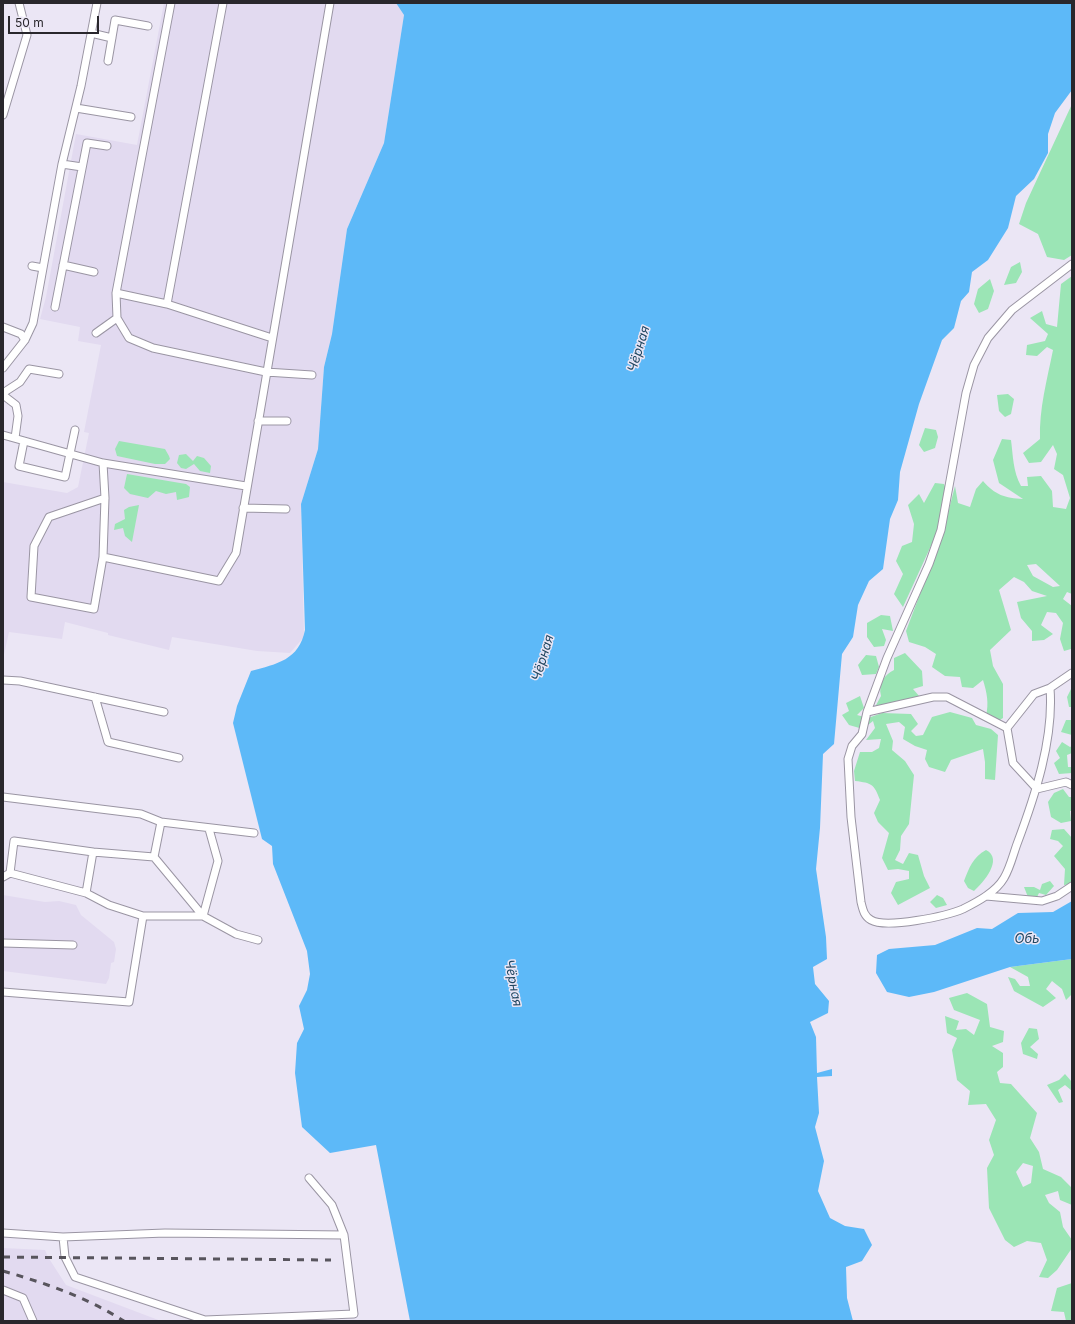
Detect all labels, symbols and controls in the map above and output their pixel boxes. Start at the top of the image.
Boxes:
scale bar [10,8,101,34]
text: 50 m [15,15,44,30]
water label: Чёрная [625,324,653,374]
water label: Чёрная [529,633,557,683]
water label: Обь [1015,931,1039,947]
water label: Чёрная [501,958,525,1008]

